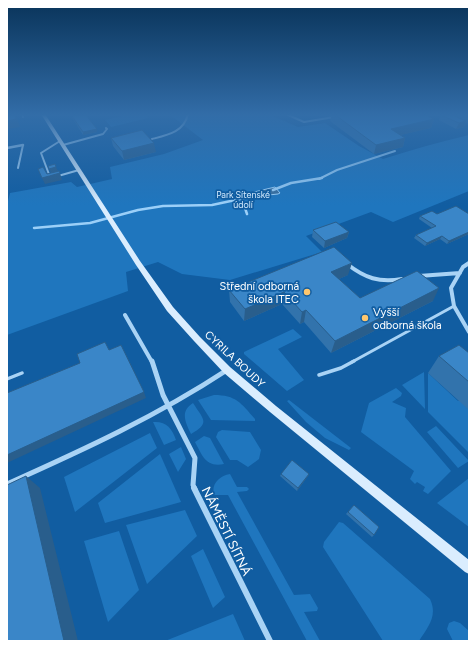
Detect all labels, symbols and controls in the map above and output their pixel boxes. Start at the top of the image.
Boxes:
park label: Park Sítenské údolí [216,189,270,210]
place label: Střední odborná škola ITEC [219,280,299,306]
marker: Střední odborná škola ITEC [302,287,312,297]
place label: Vyšší odborná škola [373,306,442,332]
marker: Vyšší odborná škola [360,313,370,323]
street label: CYRILA BOUDY [202,328,268,391]
street label: NÁMĚSTÍ SÍTNÁ [199,484,255,578]

